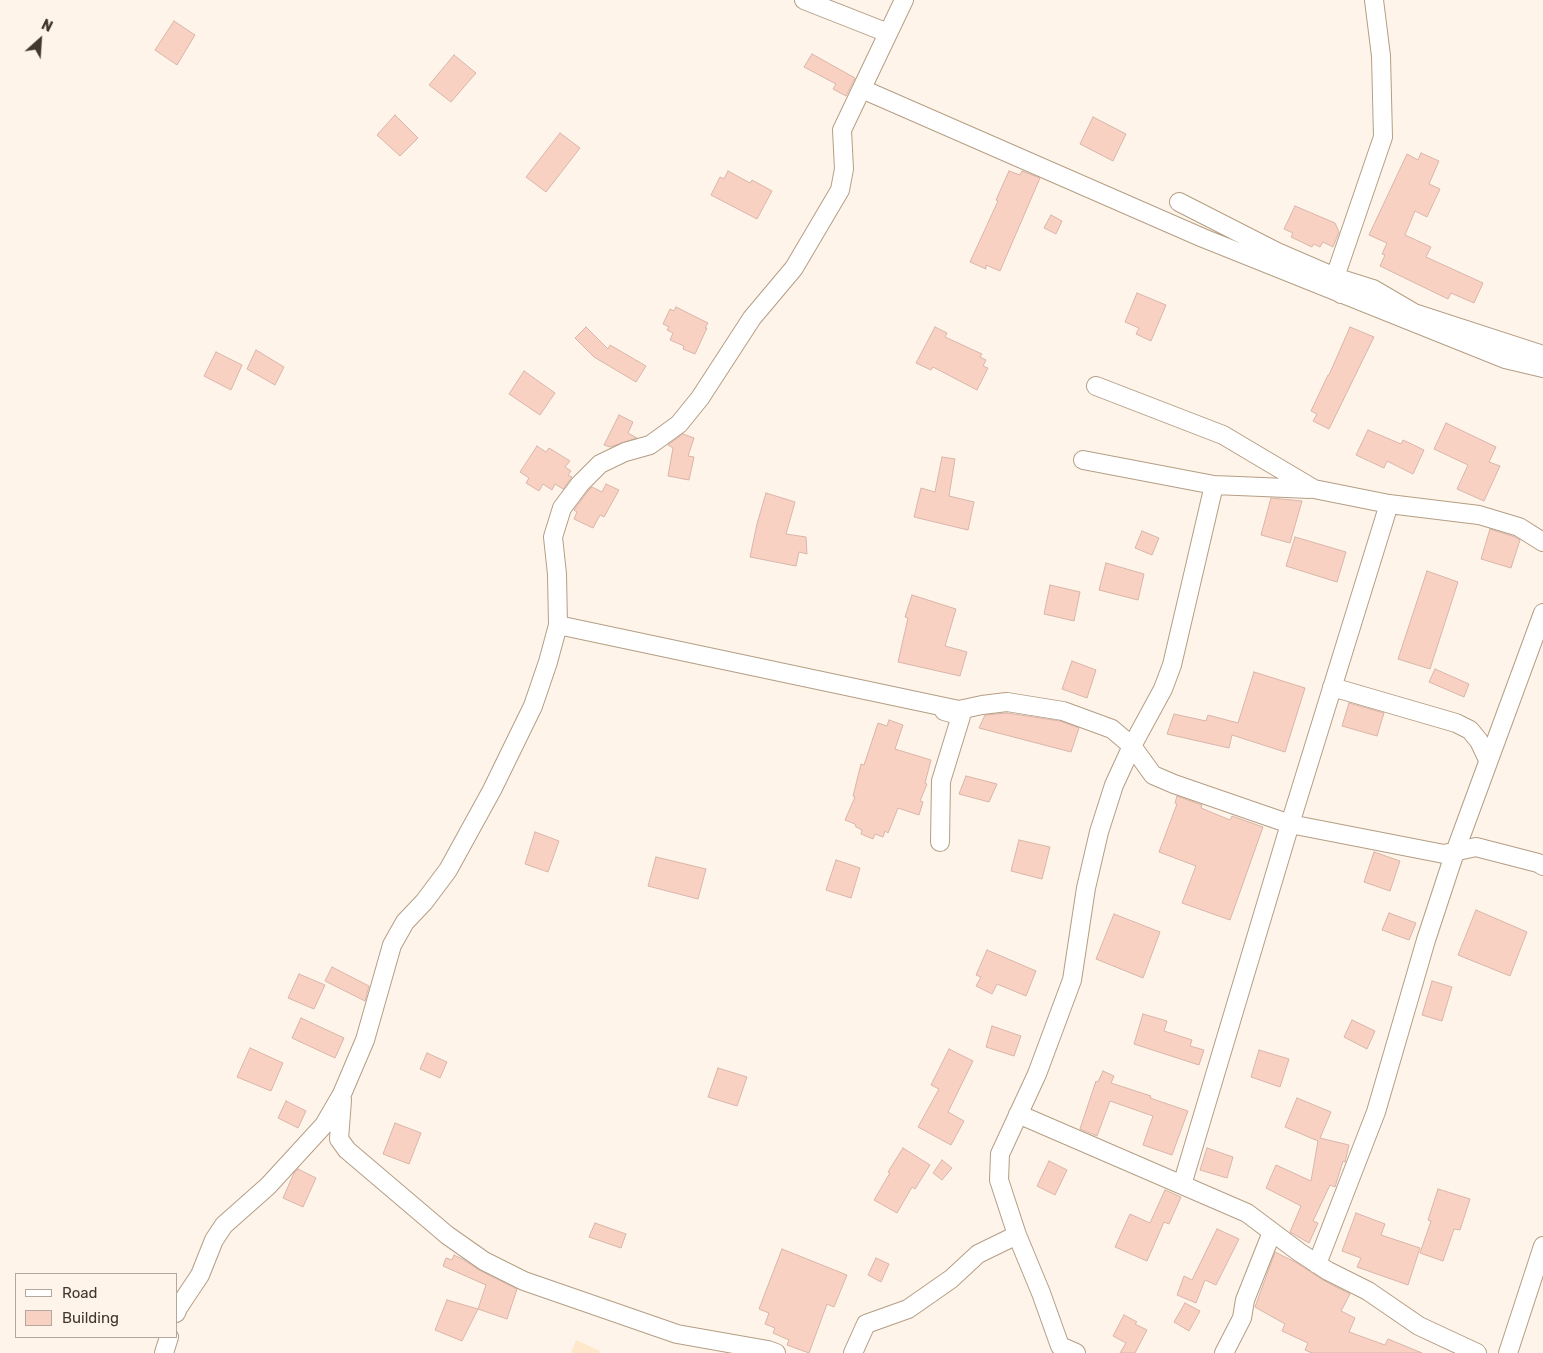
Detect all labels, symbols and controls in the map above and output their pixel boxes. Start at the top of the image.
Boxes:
north arrow [15,15,65,65]
text: N [39,16,55,36]
legend [15,1273,178,1338]
text: Road [62,1284,98,1302]
text: Building [62,1309,119,1327]

